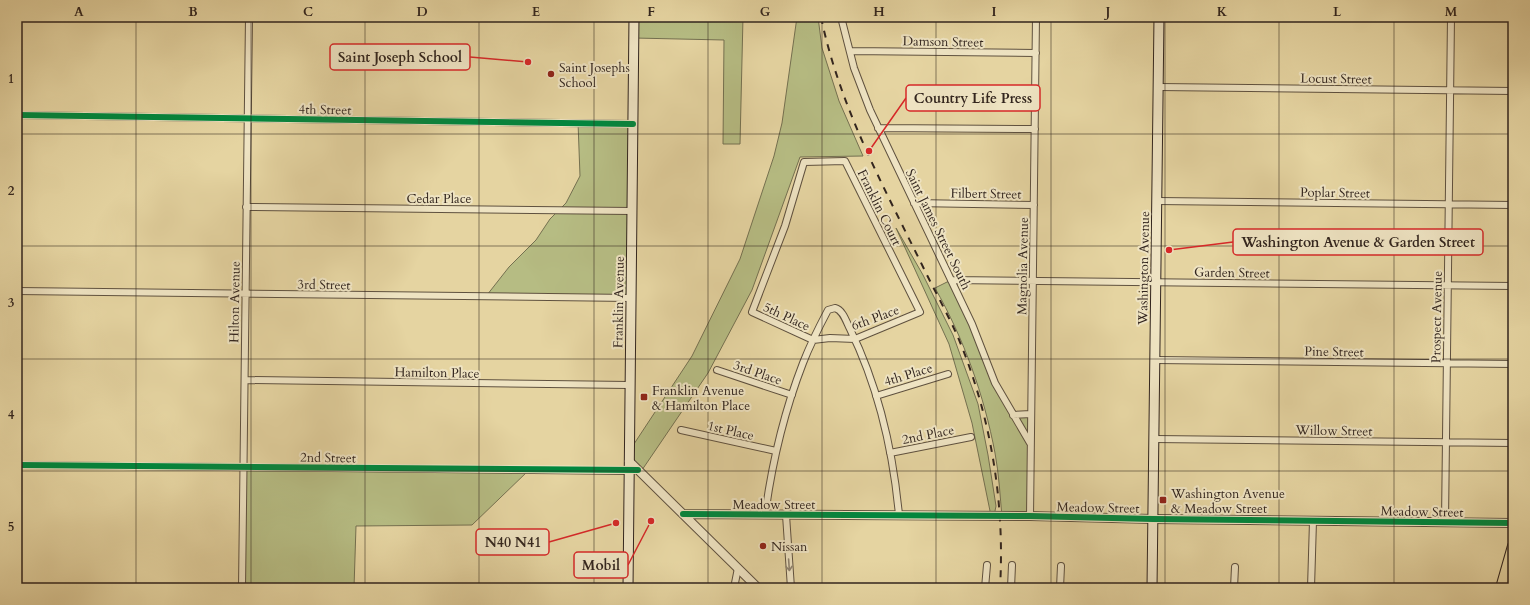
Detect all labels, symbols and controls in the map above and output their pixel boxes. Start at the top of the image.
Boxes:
text: A [74,3,84,21]
text: B [188,3,198,21]
text: C [303,3,313,21]
text: D [416,3,428,21]
text: E [532,3,540,21]
text: F [647,3,655,21]
text: G [760,3,771,21]
text: H [873,3,885,21]
text: I [991,3,997,21]
text: J [1104,3,1111,21]
text: K [1217,3,1228,21]
text: L [1333,3,1342,21]
text: M [1445,3,1458,21]
street label: Damson Street [902,32,983,52]
callout: Saint Joseph School [330,44,470,70]
text: Saint Joseph School [338,48,462,67]
place label: Saint Josephs School [559,59,630,92]
marker: Saint Josephs School [546,69,556,79]
street label: Locust Street [1300,69,1372,89]
text: 1 [8,70,14,88]
callout: Country Life Press [906,85,1040,111]
text: Country Life Press [914,89,1032,108]
street label: 4th Street [298,101,351,119]
street label: Franklin Court [853,166,905,249]
street label: Saint James Street South [901,166,975,293]
text: 2 [8,182,15,200]
street label: Poplar Street [1300,183,1370,203]
street label: Filbert Street [950,184,1022,204]
street label: Cedar Place [406,190,472,208]
street label: Washington Avenue [1134,211,1154,326]
street label: Magnolia Avenue [1013,217,1033,315]
callout: Washington Avenue & Garden Street [1233,229,1483,255]
text: Washington Avenue & Garden Street [1240,233,1475,252]
street label: Franklin Avenue [609,256,629,348]
street label: Hilton Avenue [225,261,245,343]
street label: Garden Street [1194,263,1270,283]
street label: Prospect Avenue [1427,271,1447,363]
street label: 3rd Street [297,276,351,294]
text: 3 [8,294,15,312]
street label: 5th Place [760,298,813,336]
street label: 6th Place [849,301,902,335]
street label: Pine Street [1304,342,1364,362]
street label: 3rd Place [731,356,784,390]
street label: 4th Place [882,359,935,391]
street label: Hamilton Place [394,363,480,383]
place label: Franklin Avenue & Hamilton Place [652,382,750,415]
marker: Franklin Avenue & Hamilton Place [639,392,649,402]
text: 4 [8,406,15,424]
street label: 1st Place [706,417,756,445]
street label: 2nd Place [901,421,956,449]
street label: Willow Street [1294,421,1373,441]
street label: 2nd Street [300,449,356,467]
place label: Washington Avenue & Meadow Street [1170,485,1285,518]
marker: Washington Avenue & Meadow Street [1158,495,1168,505]
street label: Meadow Street [733,496,815,514]
street label: Meadow Street [1056,498,1140,518]
street label: Meadow Street [1380,502,1464,522]
text: 5 [8,518,14,536]
callout: N40 N41 [476,529,549,555]
text: N40 N41 [485,533,541,552]
place label: Nissan [771,538,808,556]
marker: Nissan [758,541,768,551]
callout: Mobil [574,552,628,578]
text: Mobil [582,556,620,575]
one-way arrow [786,558,793,571]

